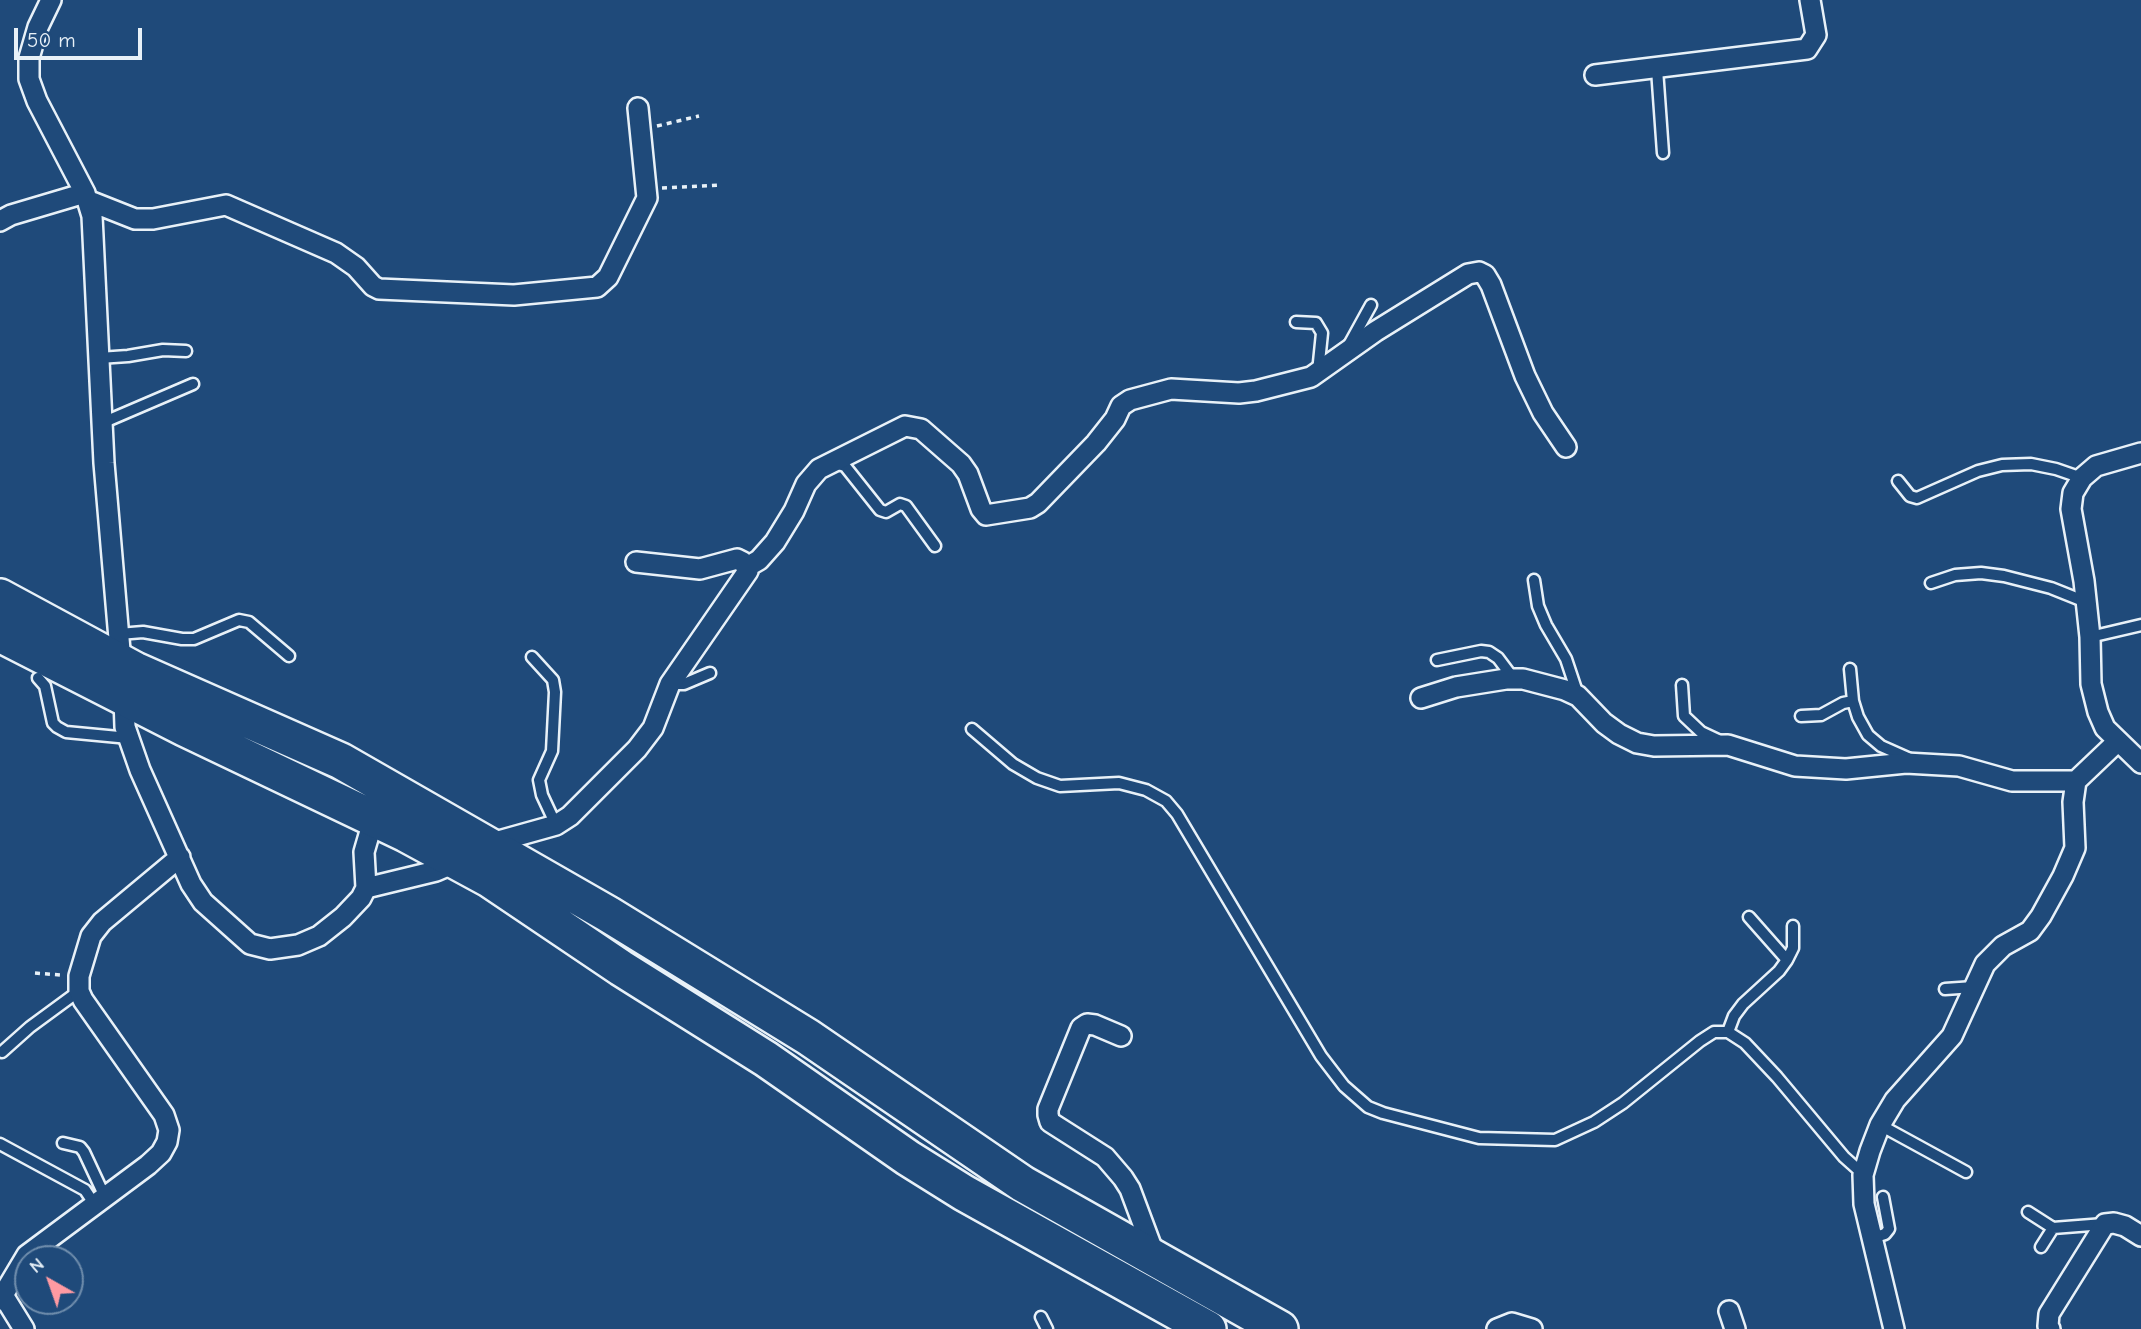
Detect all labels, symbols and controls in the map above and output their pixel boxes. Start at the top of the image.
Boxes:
scale bar [18,14,145,58]
text: 50 m [27,28,76,52]
north arrow [14,1245,84,1315]
text: N [25,1253,49,1278]

